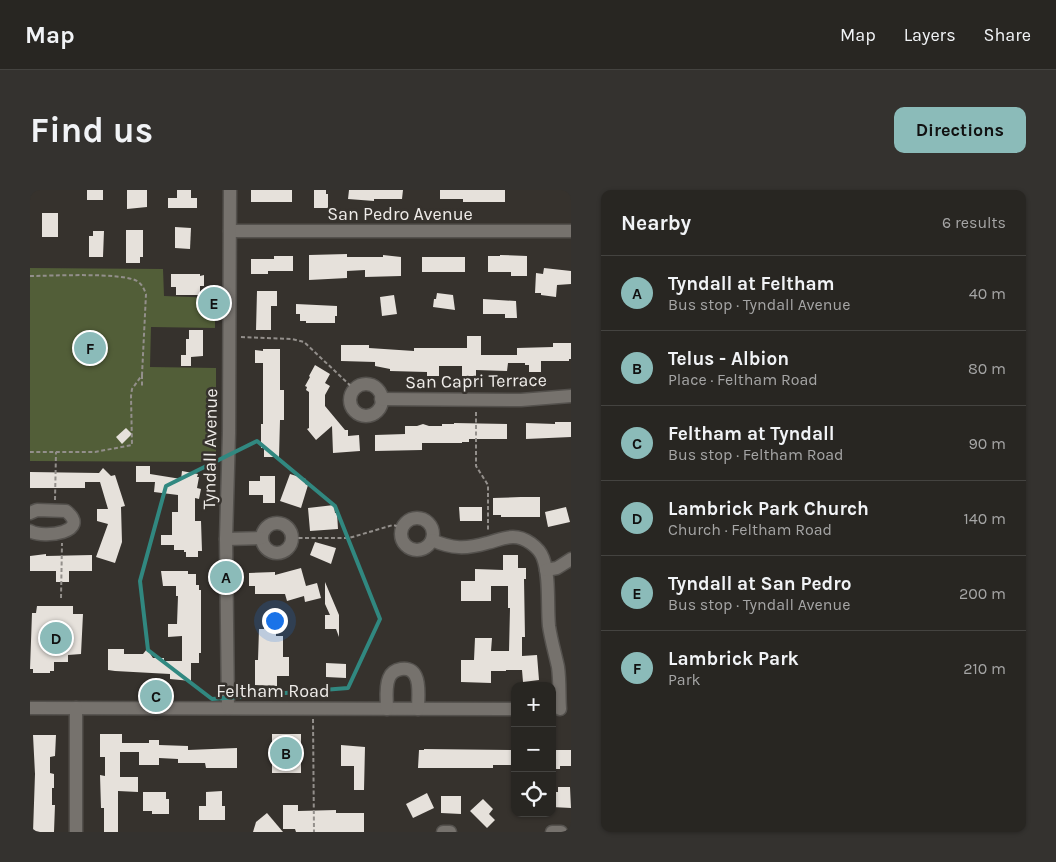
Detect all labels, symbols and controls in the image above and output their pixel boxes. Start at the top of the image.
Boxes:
text: Map [25,21,75,49]
text: Map [840,24,876,46]
text: Layers [904,24,956,46]
text: Share [984,24,1031,46]
button: Directions [894,107,1026,153]
text: Find us [30,110,153,151]
street label: San Pedro Avenue [327,203,473,225]
text: Nearby [621,211,691,235]
text: 6 results [942,213,1006,232]
text: Tyndall at Feltham [668,273,835,295]
pin: E [198,284,230,322]
text: A [632,284,642,303]
text: 40 m [969,284,1006,303]
text: Bus stop · Tyndall Avenue [668,295,850,314]
pin: F [74,329,106,367]
text: Telus - Albion [668,348,789,370]
text: B [632,359,642,378]
text: 80 m [968,359,1006,378]
street label: San Capri Terrace [405,369,547,393]
text: Place · Feltham Road [668,370,818,389]
street label: Tyndall Avenue [198,388,222,510]
text: Feltham at Tyndall [668,423,835,445]
text: C [632,434,642,453]
text: 90 m [968,434,1006,453]
text: Bus stop · Feltham Road [668,445,844,464]
text: Lambrick Park Church [668,498,869,520]
text: D [632,509,642,528]
text: 140 m [964,509,1006,528]
text: Church · Feltham Road [668,520,832,539]
pin: A [210,558,242,596]
text: Tyndall at San Pedro [668,573,851,595]
text: E [632,584,642,603]
text: 200 m [959,584,1006,603]
text: Bus stop · Tyndall Avenue [668,595,850,614]
your location [262,608,288,634]
pin: D [40,619,72,657]
text: Lambrick Park [668,648,799,670]
text: F [633,659,641,678]
text: 210 m [963,659,1006,678]
text: Park [668,670,700,689]
pin: C [140,677,172,715]
street label: Feltham Road [216,680,330,702]
map controls [511,682,556,817]
button: + [511,682,556,727]
button: − [511,727,556,772]
pin: B [270,734,302,772]
button: locate [511,772,556,817]

